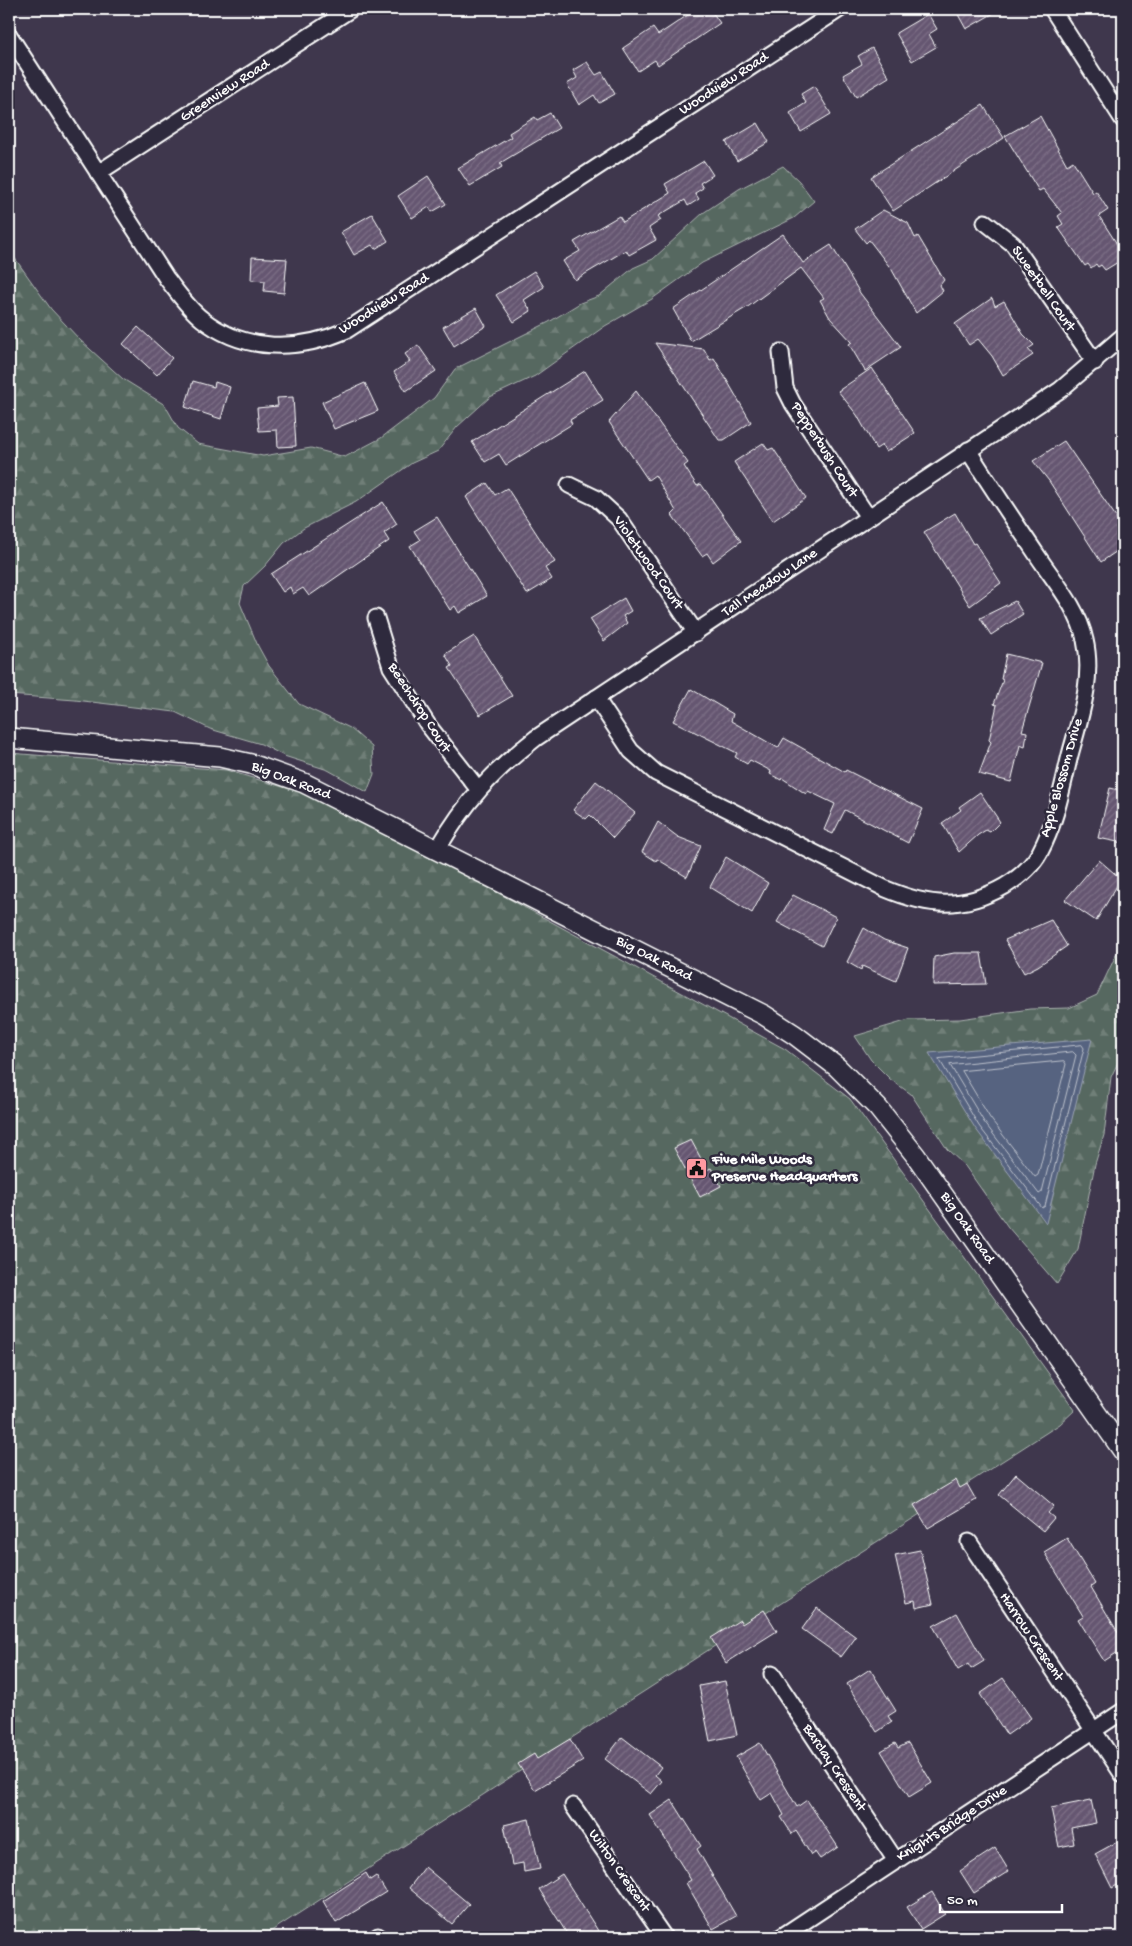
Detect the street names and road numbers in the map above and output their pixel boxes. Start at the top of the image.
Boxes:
street label: Woodview Road [676,48,773,120]
street label: Greenview Road [177,55,274,127]
street label: Sweetbell Court [1007,243,1080,337]
street label: Woodview Road [336,269,433,339]
street label: Pepperbush Court [786,398,863,503]
street label: Violetwood Court [608,512,688,615]
street label: Tall Meadow Lane [718,544,821,622]
street label: Beechdrop Court [383,659,456,758]
street label: Apple Blossom Drive [1036,716,1088,839]
street label: Big Oak Road [248,757,334,805]
street label: Big Oak Road [612,932,696,986]
street label: Big Oak Road [935,1188,999,1268]
street label: Harrow Crescent [995,1589,1068,1686]
street label: Barclay Crescent [798,1720,871,1817]
street label: Knights Bridge Drive [893,1781,1011,1866]
street label: Wilton Crescent [584,1826,655,1917]

